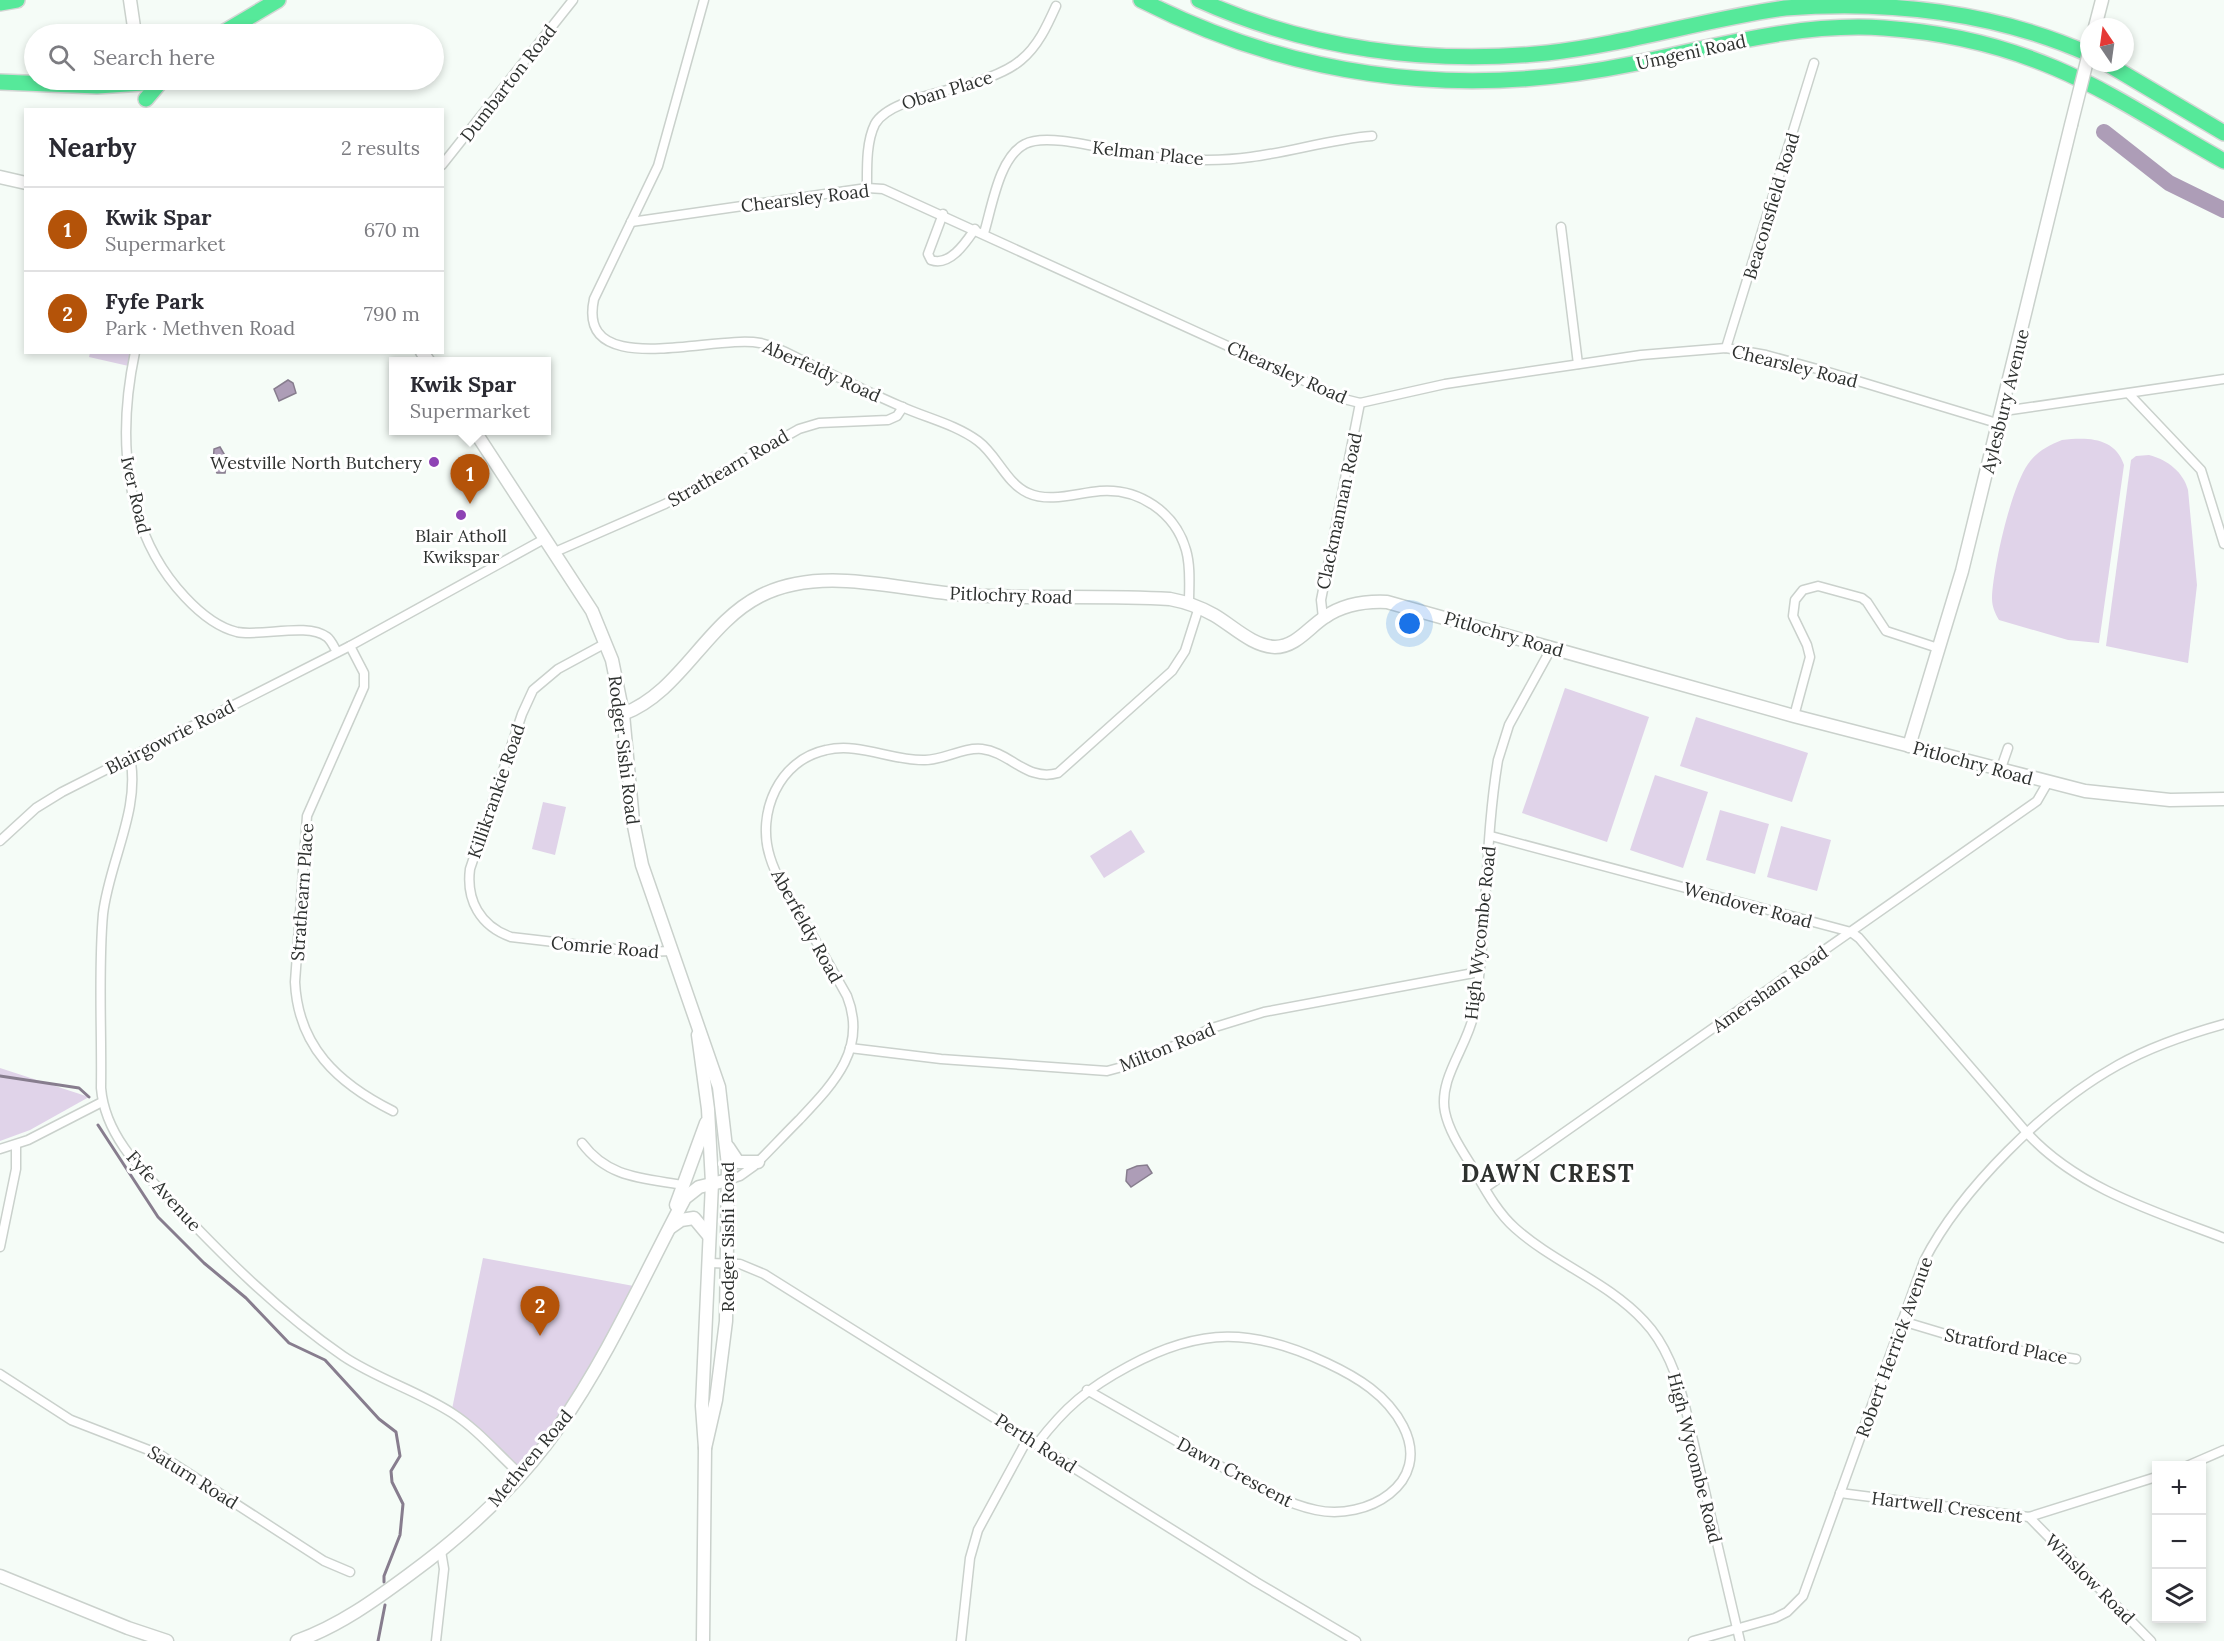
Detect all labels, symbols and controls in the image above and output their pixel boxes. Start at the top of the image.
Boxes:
north arrow [2080,18,2134,72]
street label: Dumbarton Road [455,19,561,146]
search box [24,24,444,90]
street label: Umgeni Road [1634,29,1748,75]
icon: search [45,41,78,74]
text: Search here [93,43,215,71]
street label: Oban Place [899,65,996,115]
street label: Beaconsfield Road [1738,129,1804,282]
text: Nearby [48,131,136,164]
text: 2 results [341,135,420,160]
street label: Kelman Place [1091,136,1205,170]
street label: Chearsley Road [740,179,871,217]
text: Kwik Spar [105,203,211,231]
text: 1 [63,217,72,242]
text: 670 m [364,217,420,242]
text: Supermarket [105,231,225,256]
text: Fyfe Park [105,287,204,315]
text: 2 [62,301,73,326]
text: 790 m [364,301,420,326]
text: Park · Methven Road [105,315,295,340]
street label: Aylesbury Avenue [1976,326,2034,477]
street label: Aberfeldy Road [759,334,885,407]
street label: Chearsley Road [1223,335,1351,409]
street label: Chearsley Road [1730,339,1861,393]
popup [389,357,551,435]
text: Kwik Spar [410,370,516,398]
text: Supermarket [410,398,530,423]
street label: Strathearn Road [663,424,793,512]
street label: Clackmannan Road [1311,430,1367,592]
place label: Westville North Butchery [210,451,422,474]
street label: Iver Road [116,454,156,536]
pin: 1 [450,454,490,504]
marker: Westville North Butchery [427,455,441,469]
marker: Blair Atholl Kwikspar [454,508,468,522]
place label: Blair Atholl Kwikspar [415,524,507,568]
street label: Pitlochry Road [949,581,1073,609]
street label: Pitlochry Road [1442,606,1567,662]
your location [1395,609,1424,638]
street label: Rodger Sishi Road [603,674,645,826]
street label: Blairgowrie Road [102,694,239,779]
street label: Killikrankie Road [462,721,530,861]
street label: Pitlochry Road [1911,736,2036,790]
street label: Strathearn Place [286,822,318,962]
street label: High Wycombe Road [1459,845,1501,1021]
street label: Aberfeldy Road [766,864,848,987]
street label: Wendover Road [1681,877,1815,933]
street label: Comrie Road [550,931,660,963]
street label: Amersham Road [1707,940,1832,1038]
street label: Milton Road [1116,1017,1219,1077]
street label: Fyfe Avenue [122,1146,206,1236]
district label: DAWN CREST [1461,1158,1635,1189]
street label: Rodger Sishi Road [716,1162,739,1312]
street label: Robert Herrick Avenue [1851,1253,1937,1441]
pin: 2 [520,1286,560,1336]
street label: Stratford Place [1943,1323,2070,1369]
street label: High Wycombe Road [1663,1370,1727,1546]
street label: Methven Road [483,1405,577,1511]
street label: Perth Road [991,1408,1081,1478]
street label: Dawn Crescent [1173,1432,1297,1512]
street label: Saturn Road [144,1440,243,1514]
map controls [2152,1461,2206,1623]
button: + [2152,1461,2206,1515]
street label: Hartwell Crescent [1870,1486,2024,1528]
button: − [2152,1515,2206,1569]
street label: Winslow Road [2040,1529,2140,1629]
button: layers [2152,1569,2206,1623]

